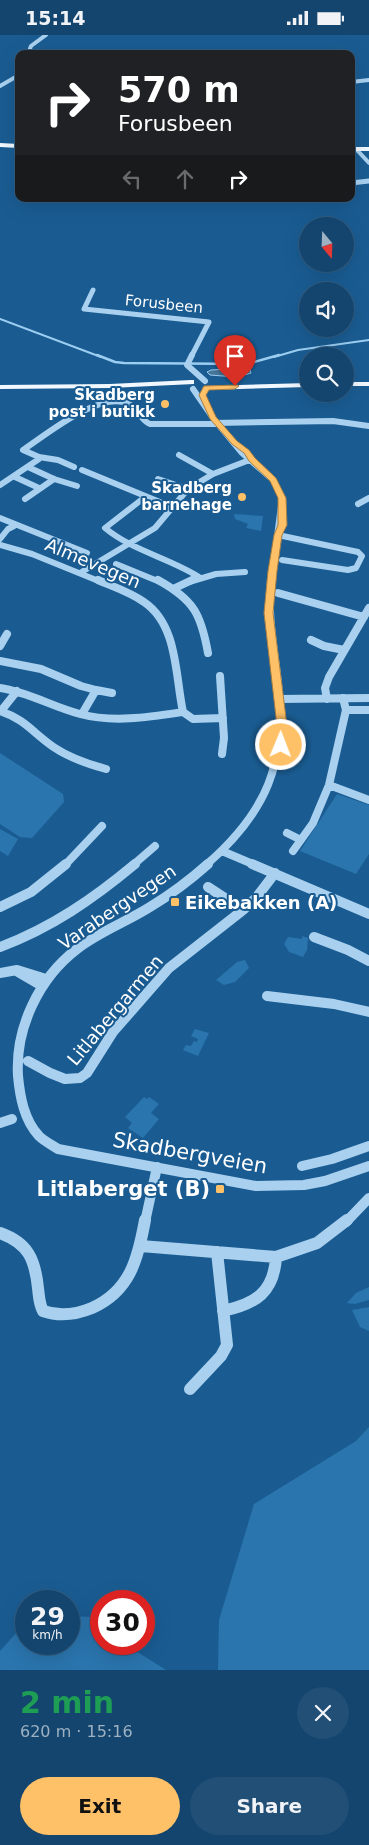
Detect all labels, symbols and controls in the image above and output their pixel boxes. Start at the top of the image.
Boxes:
text: 15:14 [25,7,85,29]
icon: right [35,70,100,135]
text: 570 m [118,70,240,110]
text: Forusbeen [118,111,233,136]
icon: left [118,165,146,193]
icon: ahead [171,165,199,193]
icon: right [224,165,252,193]
north arrow [299,217,354,273]
map controls [299,217,354,402]
button: sound [299,282,354,337]
street label: Forusbeen [124,291,204,317]
pin [214,335,256,386]
icon: arrive [221,342,249,370]
button: search [299,347,354,402]
place label: Skadberg post i butikk [49,386,156,421]
marker: Skadberg post i butikk [159,398,171,410]
place label: Skadberg barnehage [141,479,232,514]
marker: Skadberg barnehage [236,491,248,503]
street label: Almevegen [42,533,144,593]
position arrow [254,718,306,770]
street label: Varabergvegen [54,860,180,954]
place label: Eikebakken (A) [185,892,337,913]
marker: Eikebakken (A) [169,896,181,908]
street label: Litlabergarmen [63,951,167,1069]
street label: Skadbergveien [111,1128,269,1178]
place label: Litlaberget (B) [37,1177,210,1201]
marker: Litlaberget (B) [214,1183,226,1195]
speed limit sign: 30 [90,1590,155,1655]
text: 29 [30,1602,65,1631]
text: km/h [32,1628,63,1642]
text: 2 min [20,1685,114,1720]
button: close [297,1687,349,1739]
text: 620 m · 15:16 [20,1722,133,1741]
button: Exit [20,1777,180,1835]
button: Share [190,1777,349,1835]

